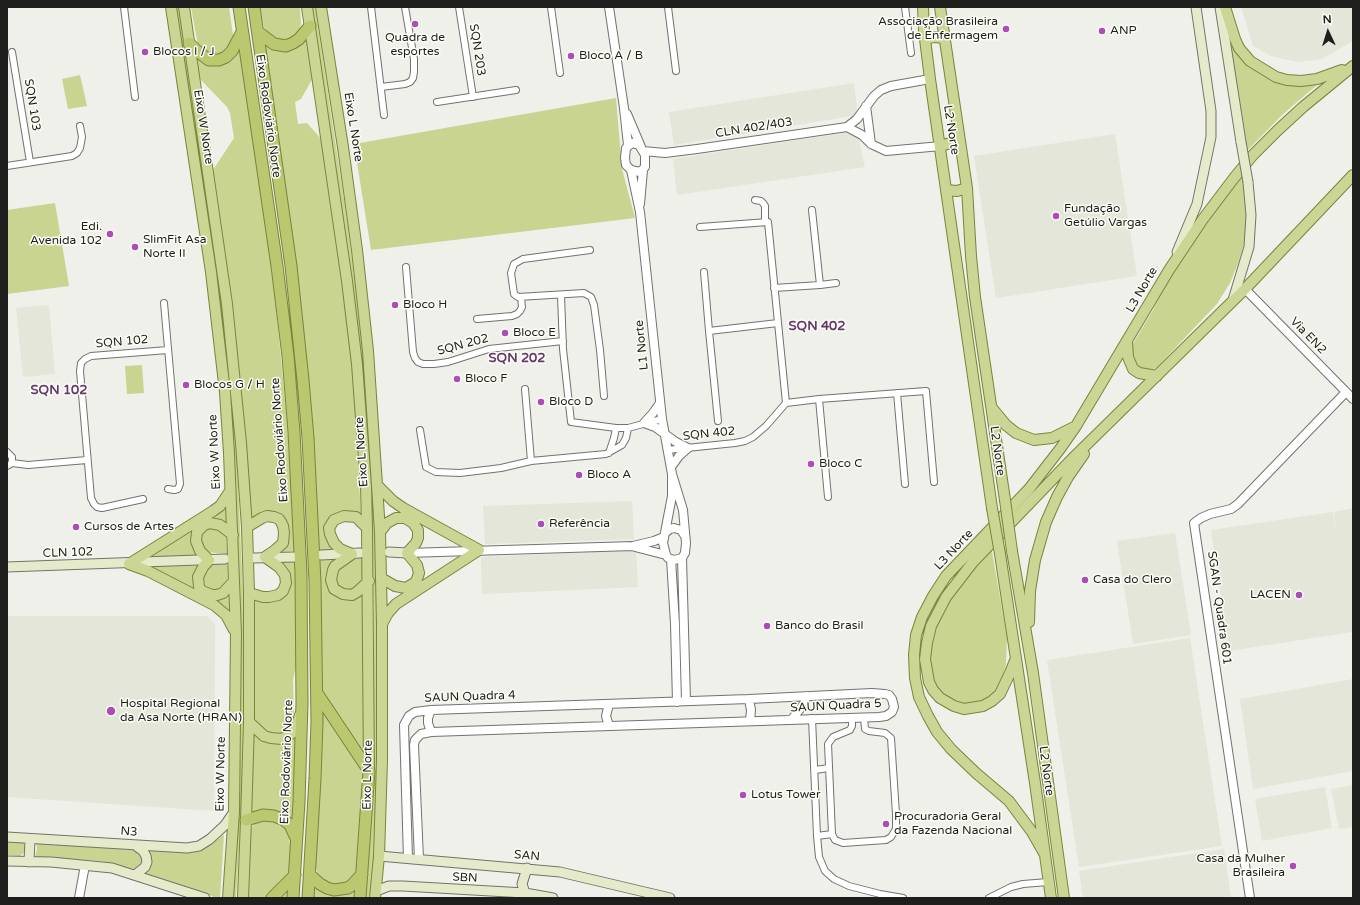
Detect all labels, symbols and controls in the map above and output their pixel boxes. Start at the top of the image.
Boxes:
north arrow [1308,12,1348,52]
text: N [1322,13,1332,26]
place label: Associação Brasileira de Enfermagem [878,15,998,43]
marker: Quadra de esportes [410,19,420,29]
street label: SQN 203 [466,23,488,77]
marker: Associação Brasileira de Enfermagem [1001,24,1011,34]
place label: ANP [1110,24,1137,38]
marker: ANP [1097,26,1107,36]
place label: Quadra de esportes [385,31,445,59]
place label: Blocos I / J [153,45,215,59]
marker: Blocos I / J [140,47,150,57]
place label: Bloco A / B [579,49,643,63]
marker: Bloco A / B [566,51,576,61]
street label: Eixo Rodoviário Norte [252,53,284,179]
street label: SQN 103 [21,78,43,132]
street label: Eixo W Norte [190,89,216,165]
street label: Eixo L Norte [340,91,366,163]
street label: L2 Norte [940,104,962,156]
street label: CLN 402/403 [714,115,794,141]
place label: Fundação Getúlio Vargas [1064,202,1147,230]
marker: Fundação Getúlio Vargas [1051,211,1061,221]
place label: Edi. Avenida 102 [30,220,102,248]
marker: Edi. Avenida 102 [105,229,115,239]
place label: SlimFit Asa Norte II [143,233,206,261]
marker: SlimFit Asa Norte II [130,242,140,252]
street label: L3 Norte [1123,265,1161,315]
place label: Bloco H [403,298,447,312]
marker: Bloco H [390,300,400,310]
street label: Via EN2 [1287,314,1329,358]
street label: L1 Norte [632,319,652,371]
district label: SQN 402 [789,319,845,335]
place label: Bloco E [513,326,556,340]
marker: Bloco E [500,328,510,338]
street label: SQN 202 [436,331,490,359]
street label: SQN 102 [95,333,149,351]
district label: SQN 202 [489,351,545,367]
place label: Bloco F [465,372,508,386]
marker: Bloco F [452,374,462,384]
street label: Eixo Rodoviário Norte [268,377,292,503]
place label: Blocos G / H [194,378,265,392]
marker: Blocos G / H [181,380,191,390]
district label: SQN 102 [31,383,87,399]
place label: Bloco D [549,395,593,409]
marker: Bloco D [536,397,546,407]
street label: Eixo W Norte [206,414,224,490]
street label: Eixo L Norte [352,417,372,487]
street label: SQN 402 [682,424,736,444]
street label: L2 Norte [986,425,1008,477]
place label: Bloco C [819,457,863,471]
marker: Bloco C [806,459,816,469]
place label: Bloco A [587,468,631,482]
marker: Bloco A [574,470,584,480]
place label: Referência [549,517,610,531]
marker: Referência [536,519,546,529]
place label: Cursos de Artes [84,520,174,534]
marker: Cursos de Artes [71,522,81,532]
street label: L3 Norte [932,527,976,573]
street label: CLN 102 [42,545,94,561]
street label: SGAN - Quadra 601 [1204,550,1234,666]
place label: Casa do Clero [1093,573,1172,587]
marker: Casa do Clero [1080,575,1090,585]
place label: LACEN [1250,588,1291,602]
marker: LACEN [1294,590,1304,600]
place label: Banco do Brasil [775,619,863,633]
marker: Banco do Brasil [762,621,772,631]
street label: SAUN Quadra 4 [424,688,516,706]
street label: SAUN Quadra 5 [790,696,882,716]
place label: Hospital Regional da Asa Norte (HRAN) [120,697,242,725]
street label: Eixo Rodoviário Norte [278,699,296,825]
marker: Hospital Regional da Asa Norte (HRAN) [105,705,117,717]
street label: Eixo W Norte [213,736,229,812]
street label: Eixo L Norte [360,740,376,810]
street label: L2 Norte [1035,745,1057,797]
place label: Lotus Tower [751,788,820,802]
marker: Lotus Tower [738,790,748,800]
place label: Procuradoria Geral da Fazenda Nacional [894,810,1012,838]
marker: Procuradoria Geral da Fazenda Nacional [881,819,891,829]
street label: N3 [120,824,138,840]
street label: SAN [513,848,541,864]
place label: Casa da Mulher Brasileira [1196,852,1285,880]
marker: Casa da Mulher Brasileira [1288,861,1298,871]
street label: SBN [452,870,478,886]

